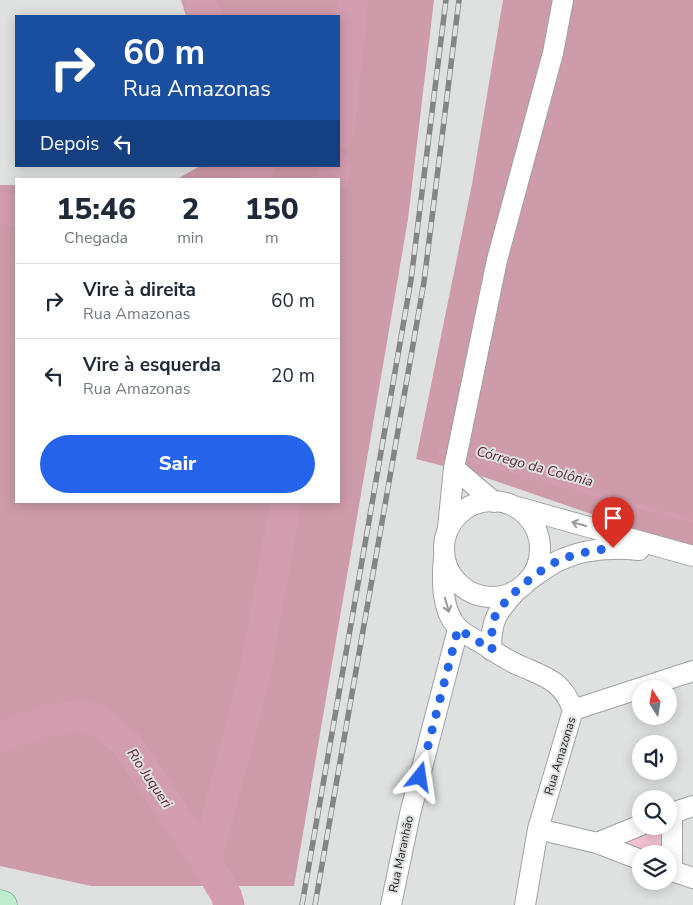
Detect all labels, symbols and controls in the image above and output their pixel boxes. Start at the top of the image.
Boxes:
text: 60 m [123,29,205,76]
icon: right [40,35,105,100]
text: Rua Amazonas [123,74,271,104]
icon: left [109,130,137,158]
text: Depois [40,131,99,157]
text: 15:46 [56,189,136,230]
text: 2 [181,189,199,230]
text: 150 [245,189,299,230]
text: Chegada [64,227,128,249]
text: min [177,227,204,249]
text: m [265,227,279,249]
text: Vire à direita [83,277,196,303]
icon: right [40,287,68,315]
text: 60 m [271,288,315,314]
text: Rua Amazonas [83,303,191,325]
text: Vire à esquerda [83,352,221,378]
icon: left [40,362,68,390]
text: 20 m [271,363,315,389]
text: Rua Amazonas [83,378,191,400]
button: Sair [40,435,315,493]
water label: Córrego da Colônia [474,442,595,491]
pin [592,497,634,548]
icon: arrive [599,504,627,532]
one-way arrow [571,518,587,528]
one-way arrow [443,596,453,612]
north arrow [632,680,678,725]
map controls [632,680,677,890]
street label: Rua Amazonas [541,715,580,797]
button: sound [632,735,677,780]
water label: Rio Juqueri [123,745,177,812]
position arrow [393,750,445,802]
button: search [632,790,677,835]
street label: Rua Maranhão [385,814,417,894]
button: layers [632,845,677,890]

